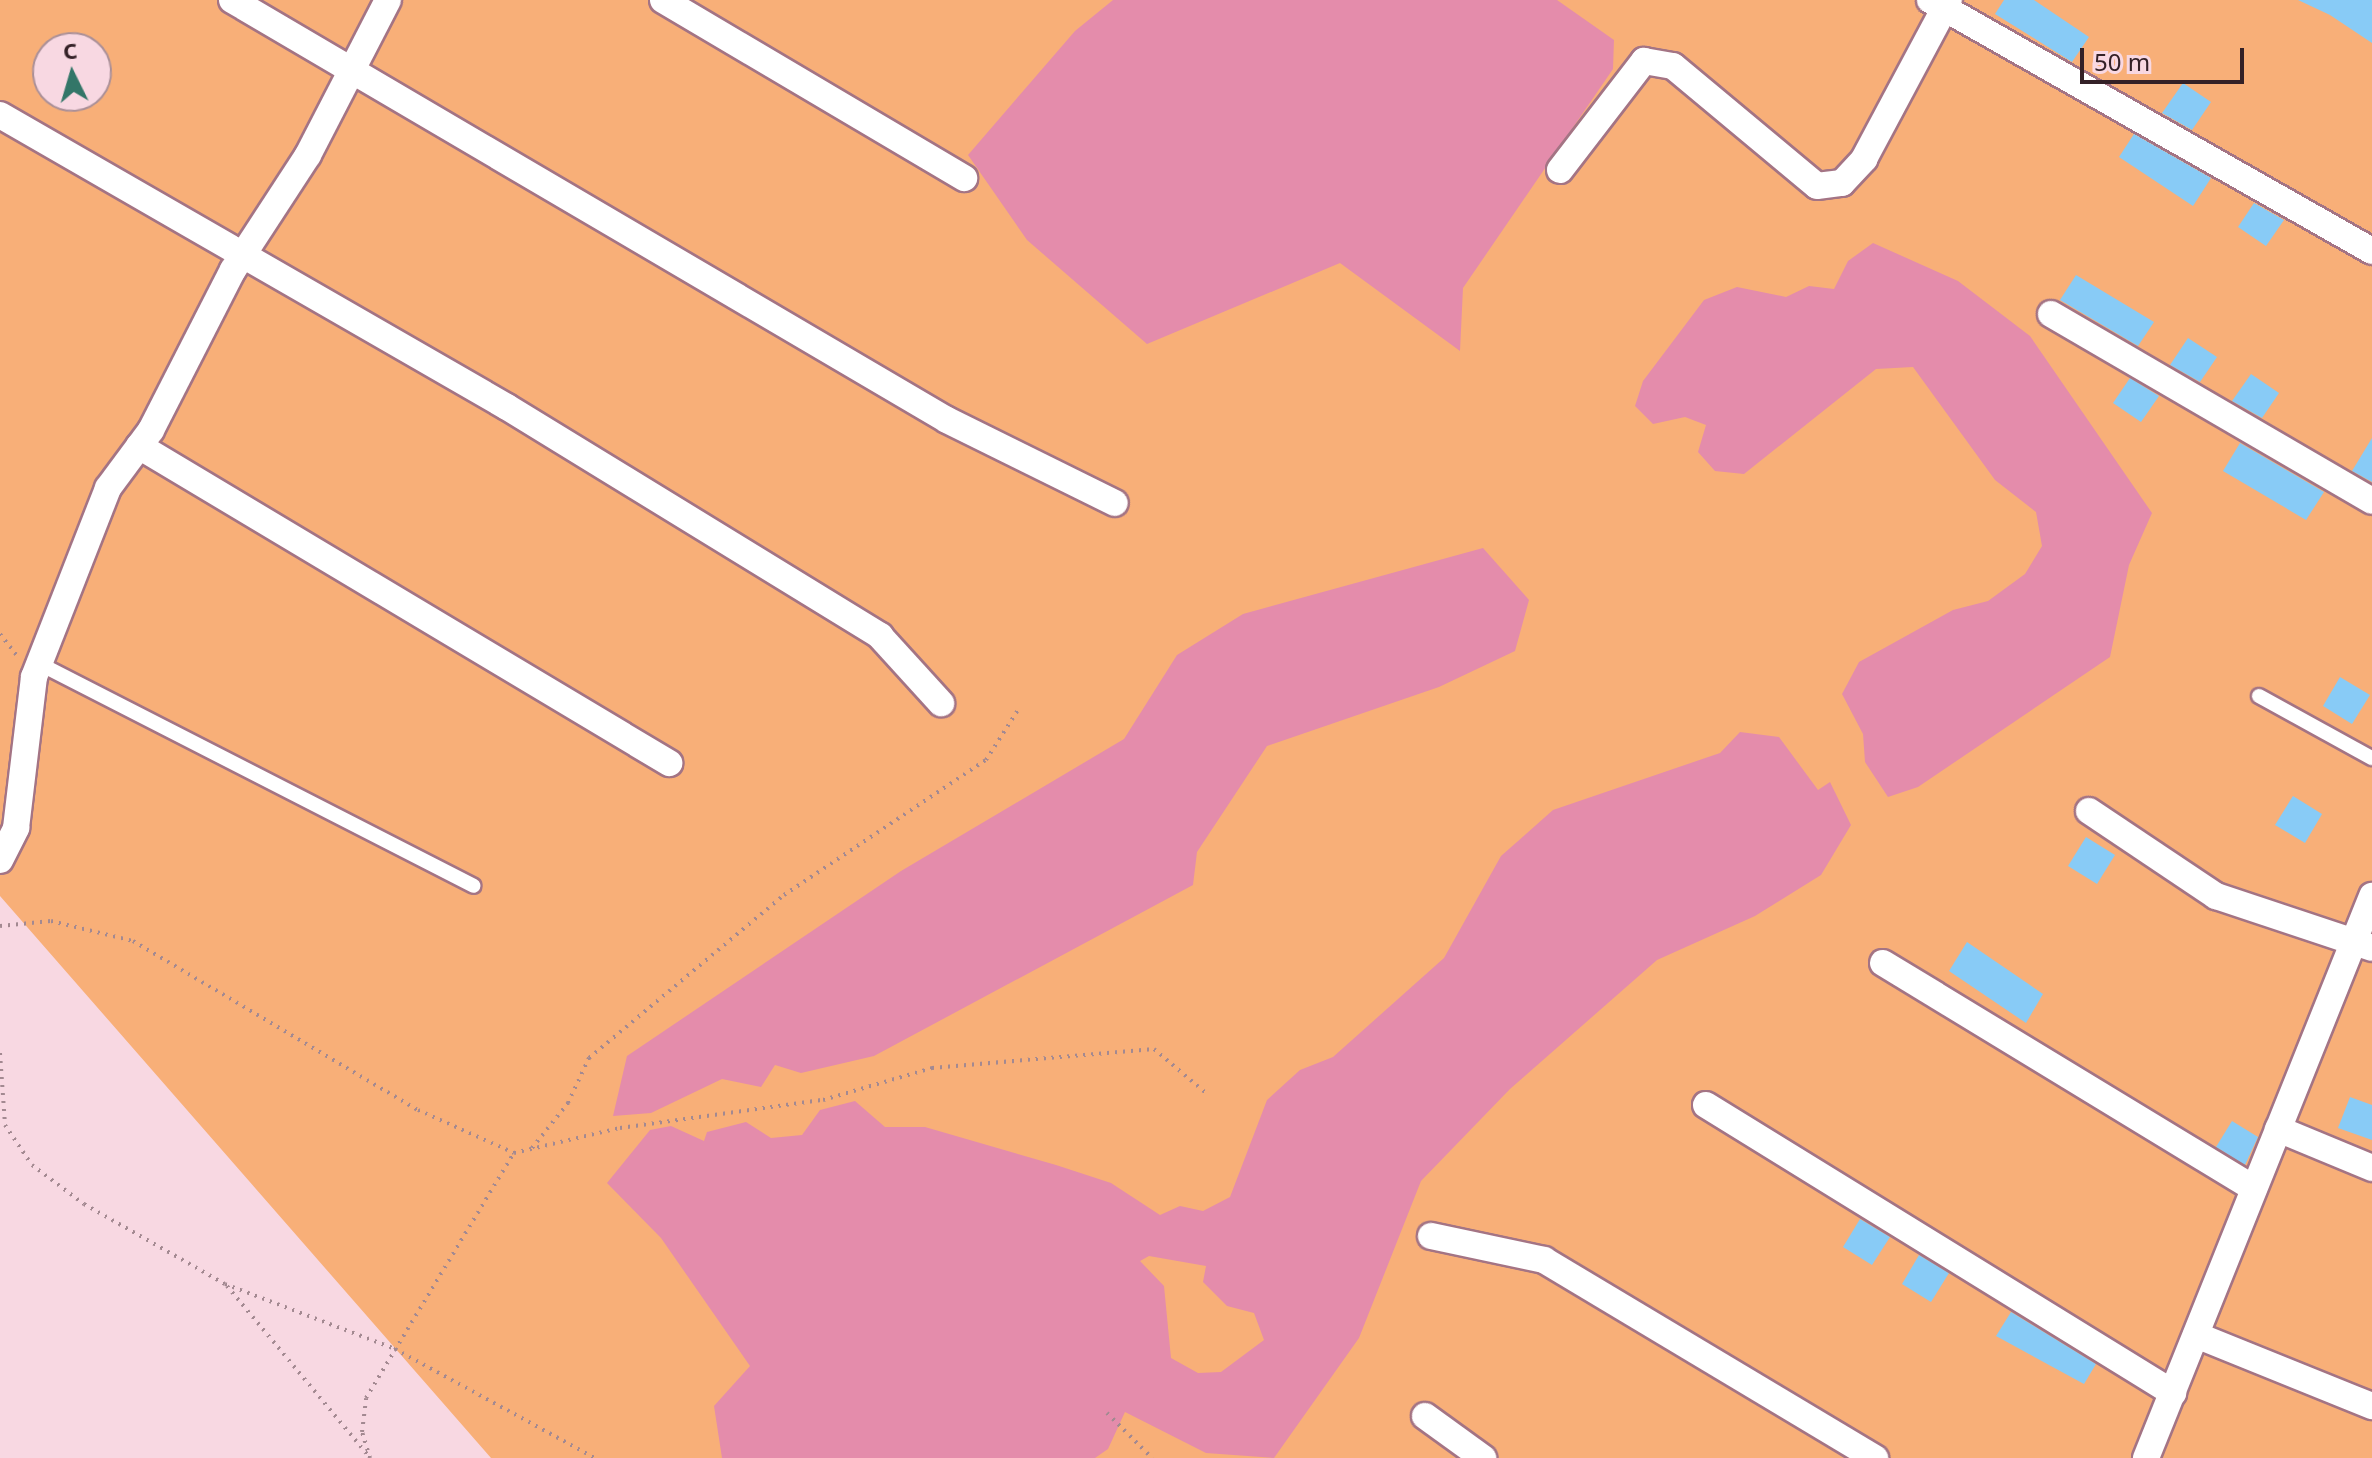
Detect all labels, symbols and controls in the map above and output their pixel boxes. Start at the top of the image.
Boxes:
north arrow [32,32,112,112]
scale bar [2084,32,2248,82]
text: С [62,35,78,66]
text: 50 m [2094,45,2150,78]

